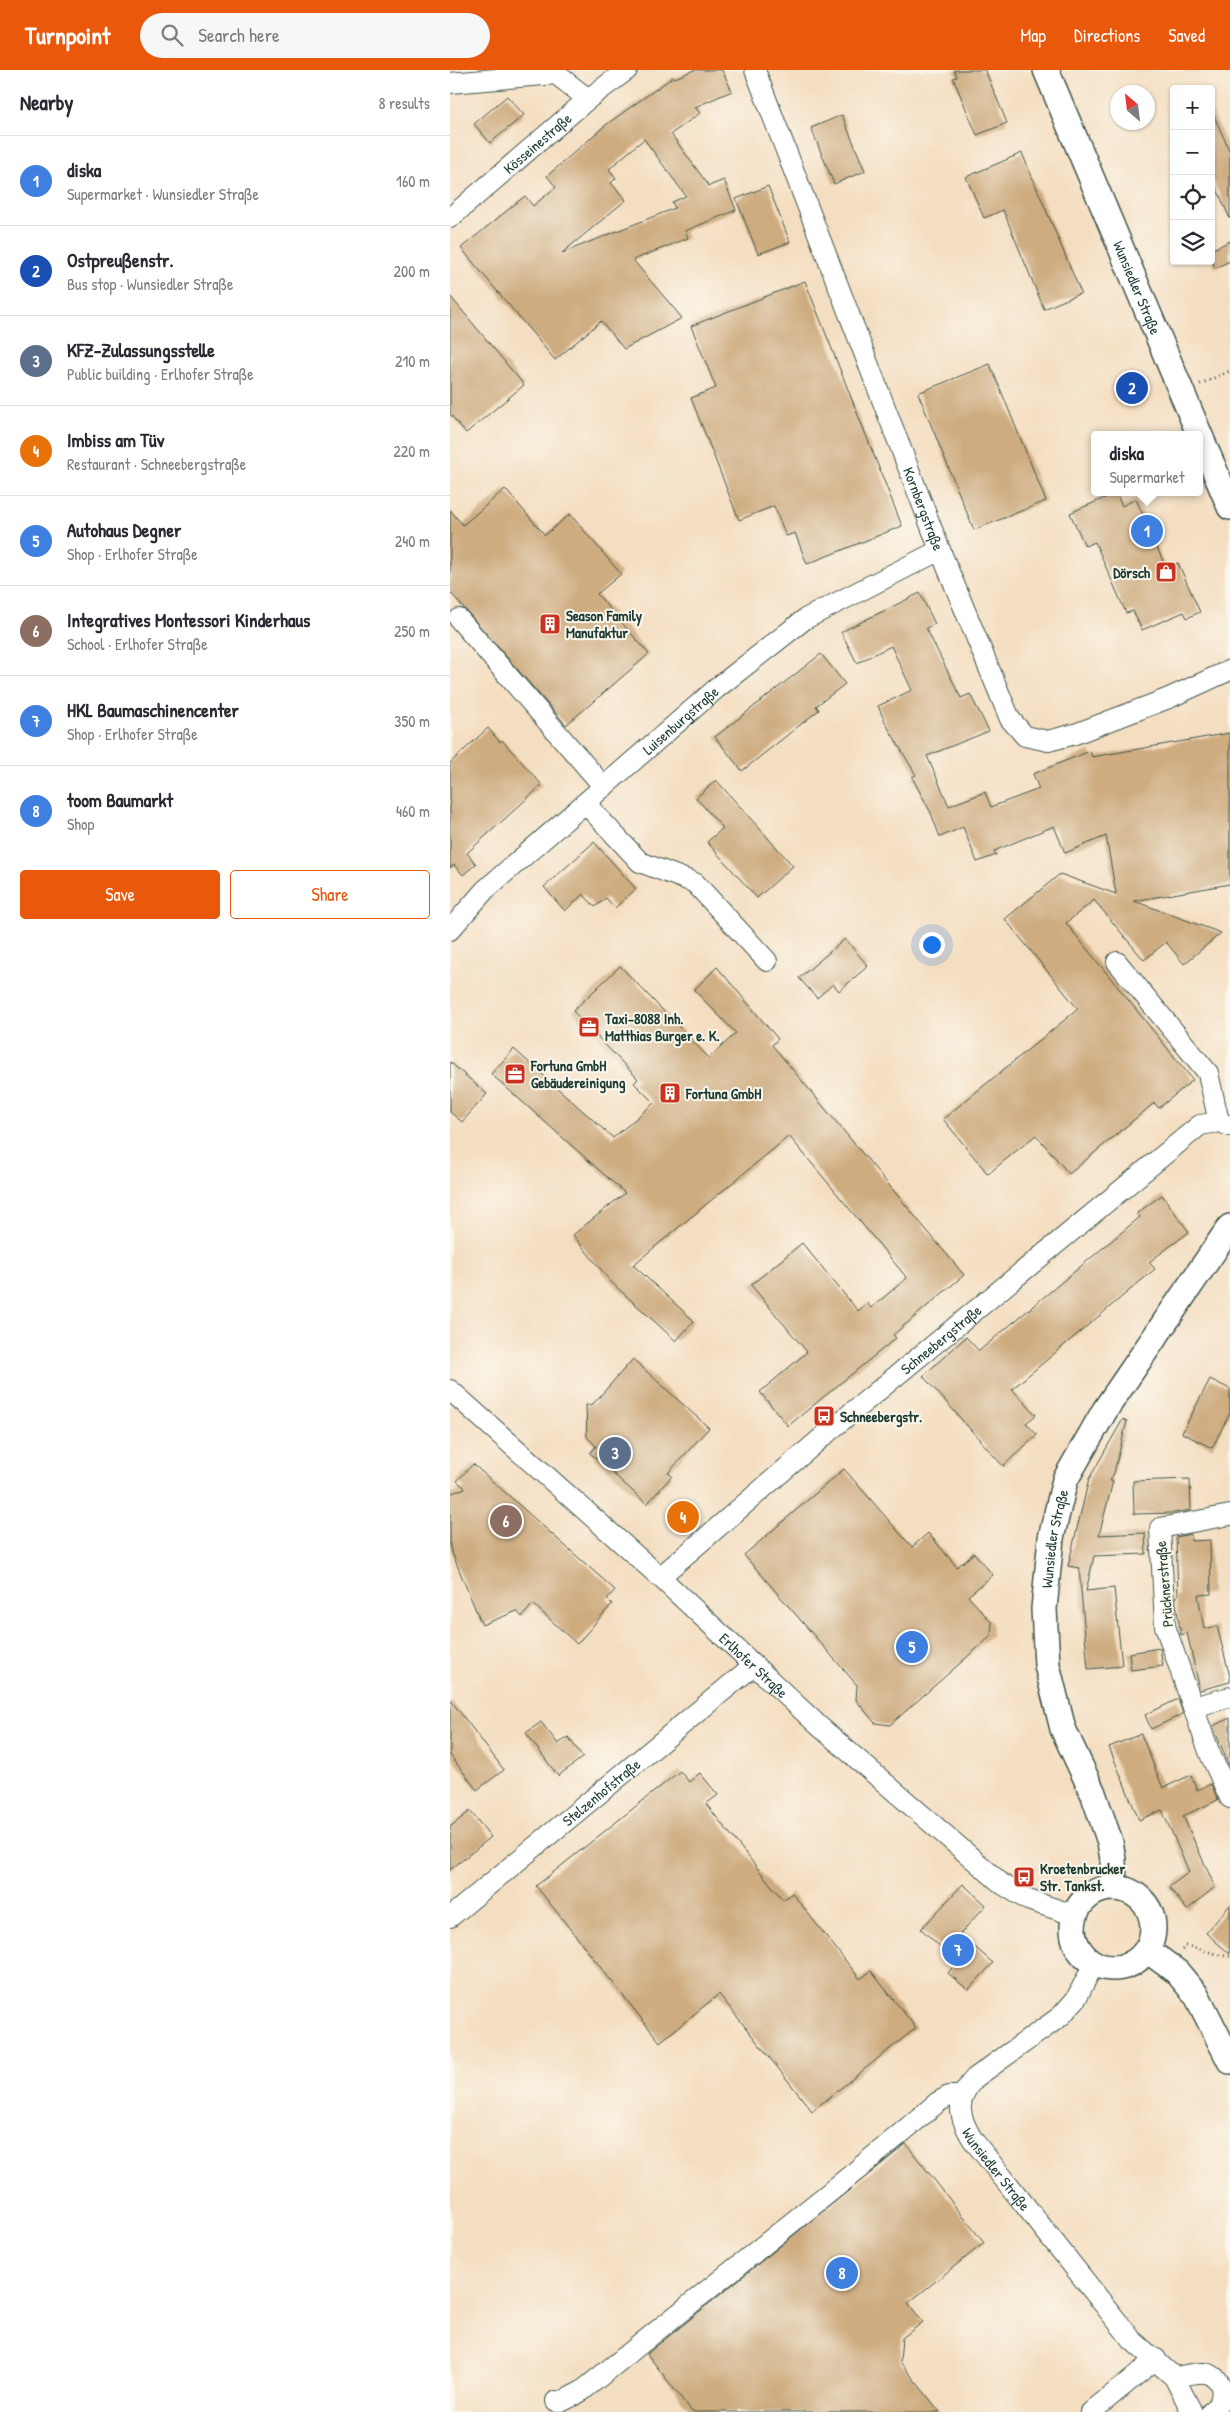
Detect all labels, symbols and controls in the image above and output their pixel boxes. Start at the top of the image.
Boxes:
search box [140,13,490,58]
text: Turnpoint [25,19,110,51]
icon: search [158,21,186,49]
text: Search here [198,22,280,48]
text: Map [1021,23,1046,48]
text: Directions [1074,23,1140,48]
text: Saved [1168,23,1205,48]
north arrow [1110,85,1155,130]
map controls [1170,85,1215,265]
button: + [1170,85,1215,130]
text: Nearby [20,88,73,117]
text: 8 results [378,92,430,114]
street label: Kösseinestraße [498,107,576,178]
button: − [1170,130,1215,175]
text: diska [67,157,101,183]
text: 1 [33,170,39,192]
text: 160 m [396,170,430,192]
button: locate [1170,175,1215,220]
text: Supermarket · Wunsiedler Straße [67,183,259,205]
button: layers [1170,220,1215,265]
street label: Wunsiedler Straße [1109,237,1167,338]
text: Ostpreußenstr. [67,247,173,273]
text: 2 [32,260,40,282]
text: 200 m [394,260,430,282]
text: Bus stop · Wunsiedler Straße [67,273,233,295]
text: KFZ-Zulassungsstelle [67,337,215,363]
text: 3 [32,350,40,372]
text: 210 m [395,350,430,372]
text: Public building · Erlhofer Straße [67,363,254,385]
pin: 2 [1116,369,1148,407]
text: Imbiss am Tüv [67,427,164,453]
popup [1091,431,1203,496]
text: 4 [33,440,39,462]
text: 220 m [393,440,430,462]
text: diska [1110,440,1144,466]
text: Restaurant · Schneebergstraße [67,453,246,475]
street label: Kornbergstraße [898,464,950,553]
text: Supermarket [1110,466,1184,488]
pin: 1 [1131,512,1163,550]
text: Autohaus Degner [67,517,181,543]
text: 5 [33,530,39,552]
text: 240 m [395,530,430,552]
text: Shop · Erlhofer Straße [67,543,198,565]
shop icon: Dörsch [1154,560,1178,584]
place label: Dörsch [1113,562,1151,583]
place label: Season Family Manufaktur [566,605,643,643]
text: Integratives Montessori Kinderhaus [67,607,310,633]
building icon: Season Family Manufaktur [538,612,562,636]
text: 6 [33,620,39,642]
text: 250 m [394,620,430,642]
text: School · Erlhofer Straße [67,633,208,655]
street label: Luisenburgstraße [638,681,723,759]
text: HKL Baumaschinencenter [67,697,239,723]
text: 7 [32,710,40,732]
text: 350 m [394,710,430,732]
text: Shop · Erlhofer Straße [67,723,198,745]
text: toom Baumarkt [67,787,173,813]
text: 8 [33,800,39,822]
text: 460 m [396,800,430,822]
text: Shop [67,813,94,835]
button: Save [20,870,220,919]
button: Share [230,870,430,919]
your location [919,932,945,958]
place label: Taxi-8088 Inh. Matthias Burger e. K. [604,1008,720,1047]
office icon: Taxi-8088 Inh. Matthias Burger e. K. [577,1015,601,1039]
place label: Fortuna GmbH Gebäudereinigung [530,1055,626,1094]
office icon: Fortuna GmbH Gebäudereinigung [503,1062,527,1086]
building icon: Fortuna GmbH [658,1081,682,1105]
place label: Fortuna GmbH [685,1083,761,1104]
street label: Schneebergstraße [896,1299,986,1379]
bus stop icon: Schneebergstr. [812,1404,836,1428]
place label: Schneebergstr. [840,1406,922,1428]
pin: 3 [599,1434,631,1472]
street label: Wunsiedler Straße [1036,1487,1073,1589]
pin: 4 [667,1498,699,1536]
pin: 6 [490,1502,522,1540]
street label: Prücknerstraße [1150,1540,1178,1628]
street label: Erlhofer Straße [715,1628,793,1703]
pin: 5 [896,1628,928,1666]
street label: Stelzenhofstraße [557,1753,644,1831]
place label: Kroetenbrucker Str. Tankst. [1040,1858,1126,1896]
bus stop icon: Kroetenbrucker Str. Tankst. [1012,1865,1036,1889]
pin: 7 [942,1931,974,1969]
street label: Wunsiedler Straße [957,2124,1036,2215]
pin: 8 [826,2254,858,2292]

